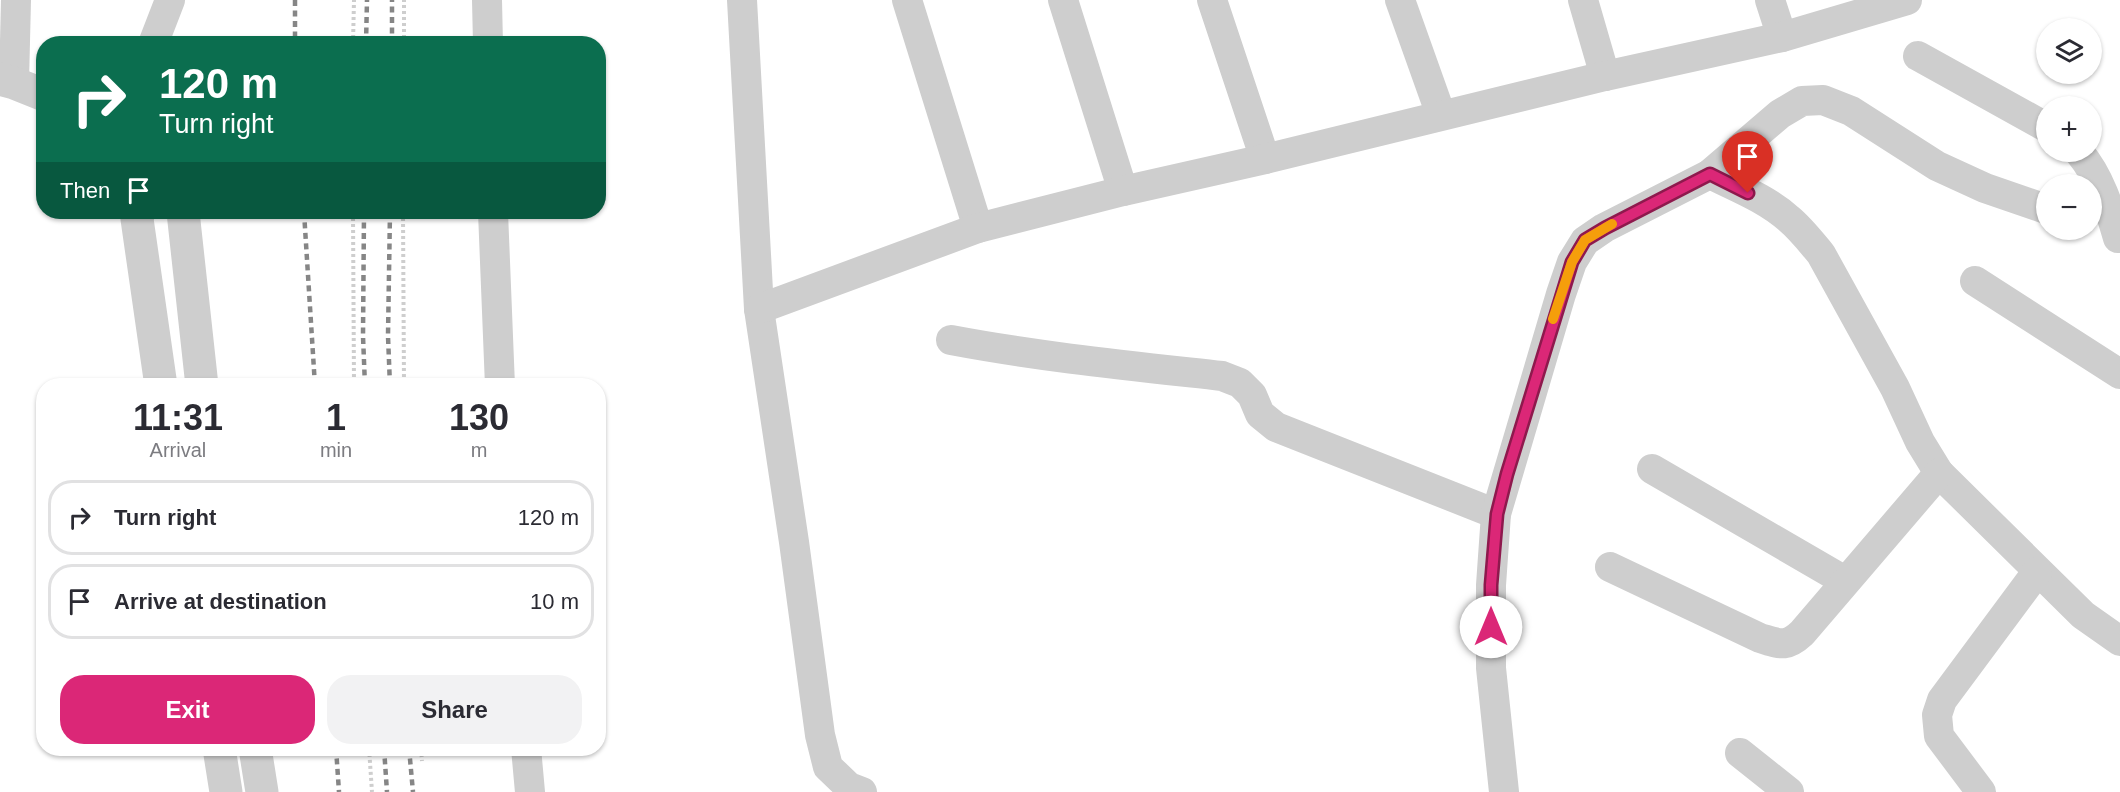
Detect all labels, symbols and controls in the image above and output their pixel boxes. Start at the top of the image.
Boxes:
map controls [2036,18,2102,240]
button: layers [2036,18,2102,84]
icon: right [60,60,138,138]
text: 120 m [159,60,278,107]
button: + [2036,96,2102,162]
text: Turn right [159,109,274,139]
pin [1722,131,1773,193]
icon: arrive [1731,140,1764,173]
icon: arrive [122,174,155,207]
button: − [2036,174,2102,240]
text: Then [60,178,110,203]
text: 11:31 [133,397,223,438]
text: 1 [326,397,346,438]
text: 130 [449,397,509,438]
text: Arrival [150,439,206,461]
text: min [320,439,352,461]
text: m [471,439,487,461]
icon: right [63,501,96,534]
text: Turn right [114,505,216,530]
text: 120 m [518,505,579,530]
icon: arrive [63,585,96,618]
text: Arrive at destination [114,589,327,614]
text: 10 m [530,589,579,614]
position arrow [1459,595,1523,659]
button: Exit [60,675,315,744]
button: Share [327,675,582,744]

